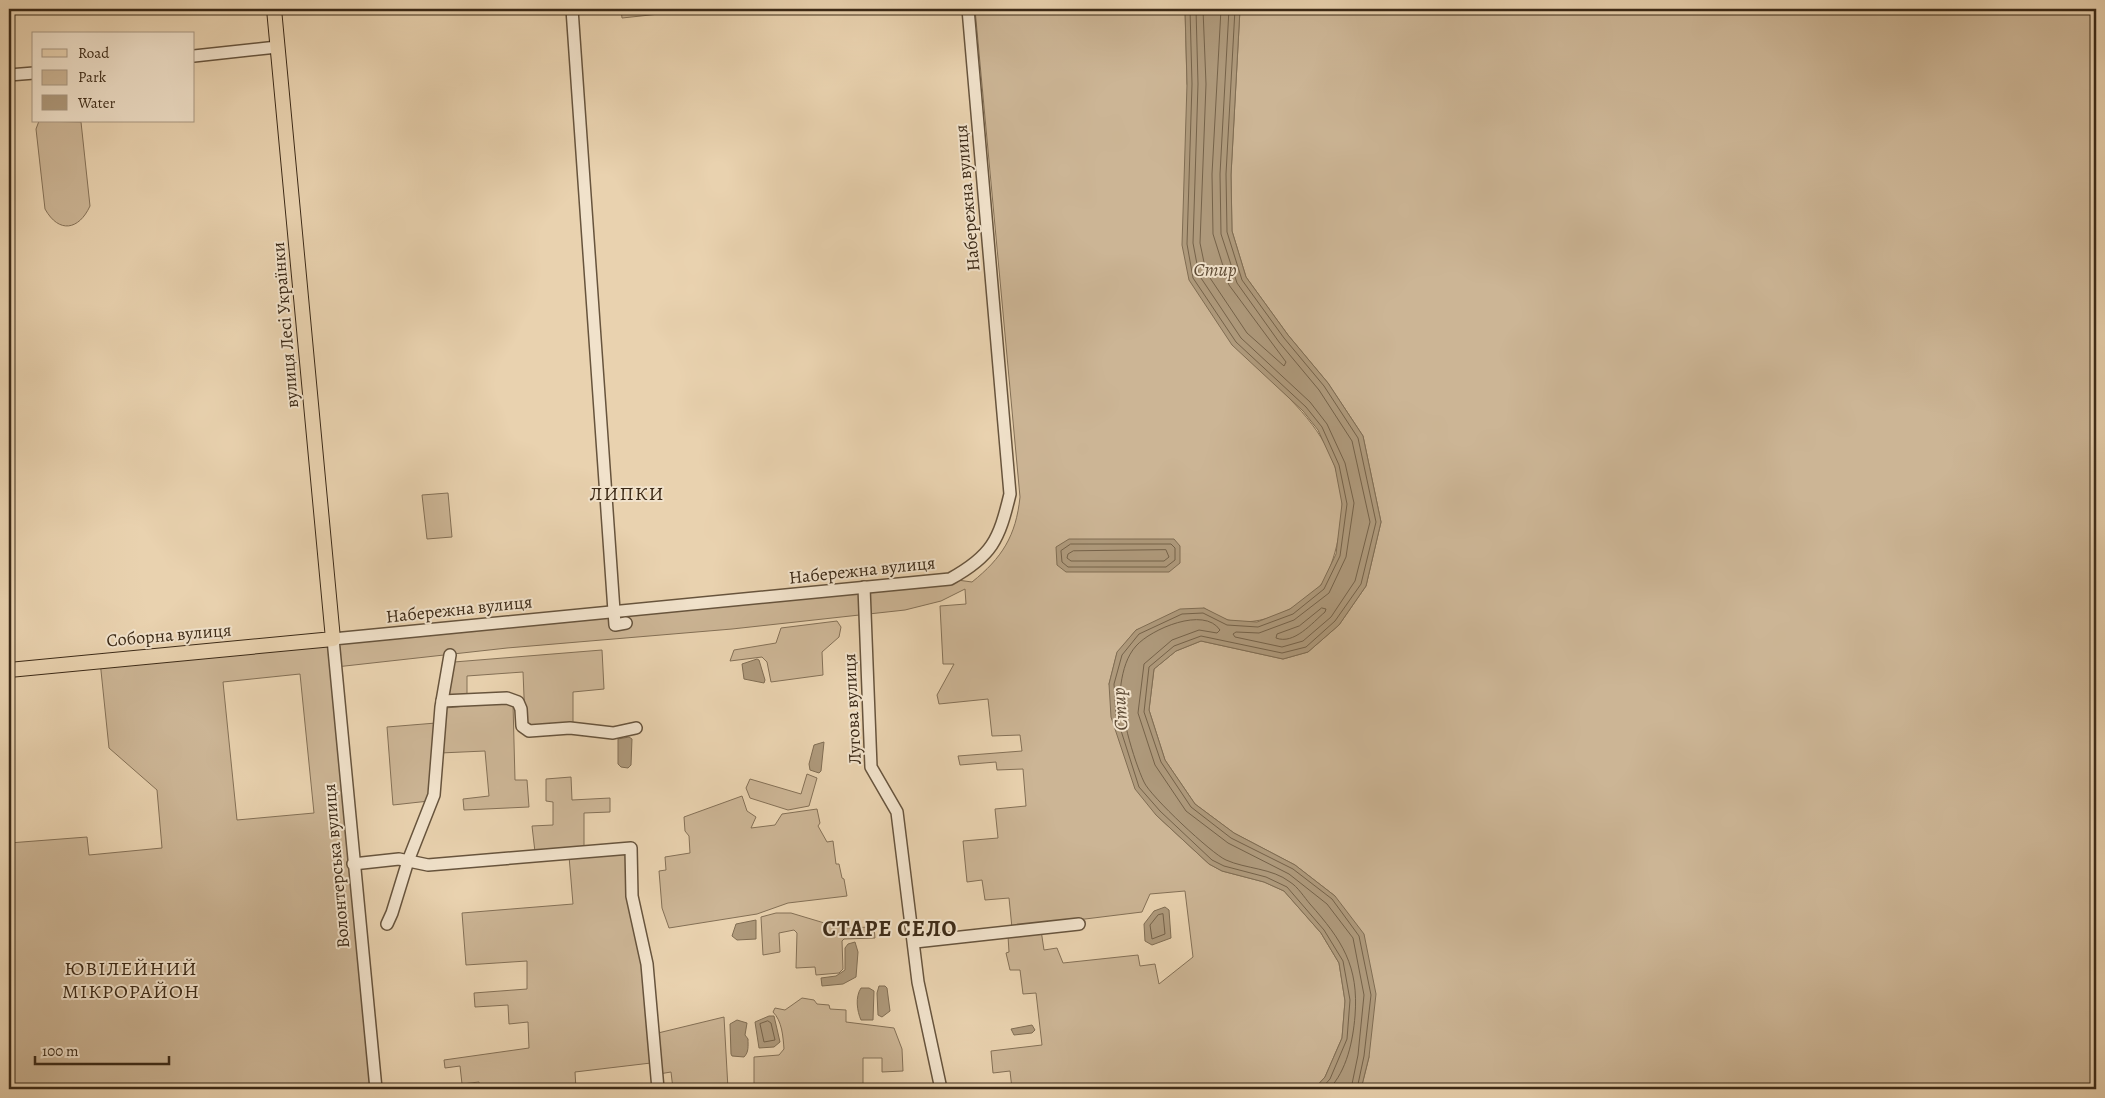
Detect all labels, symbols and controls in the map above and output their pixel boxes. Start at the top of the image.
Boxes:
legend [32,32,195,122]
text: Road [78,43,110,63]
text: Park [78,67,107,87]
text: Water [77,93,115,113]
street label: Набережна вулиця [949,124,985,272]
street label: вулиця Лесі Українки [266,241,304,409]
water label: Стир [1193,257,1237,283]
district label: ЛИПКИ [589,480,665,507]
street label: Набережна вулиця [788,550,936,590]
street label: Набережна вулиця [385,589,533,629]
street label: Соборна вулиця [106,618,232,652]
street label: Лугова вулиця [837,653,867,765]
water label: Стир [1106,686,1134,731]
street label: Волонтерська вулиця [317,783,355,949]
district label: СТАРЕ СЕЛО [823,914,957,944]
district label: ЮВІЛЕЙНИЙ МІКРОРАЙОН [62,955,200,1005]
scale bar [35,1033,169,1065]
text: 100 m [42,1041,79,1061]

